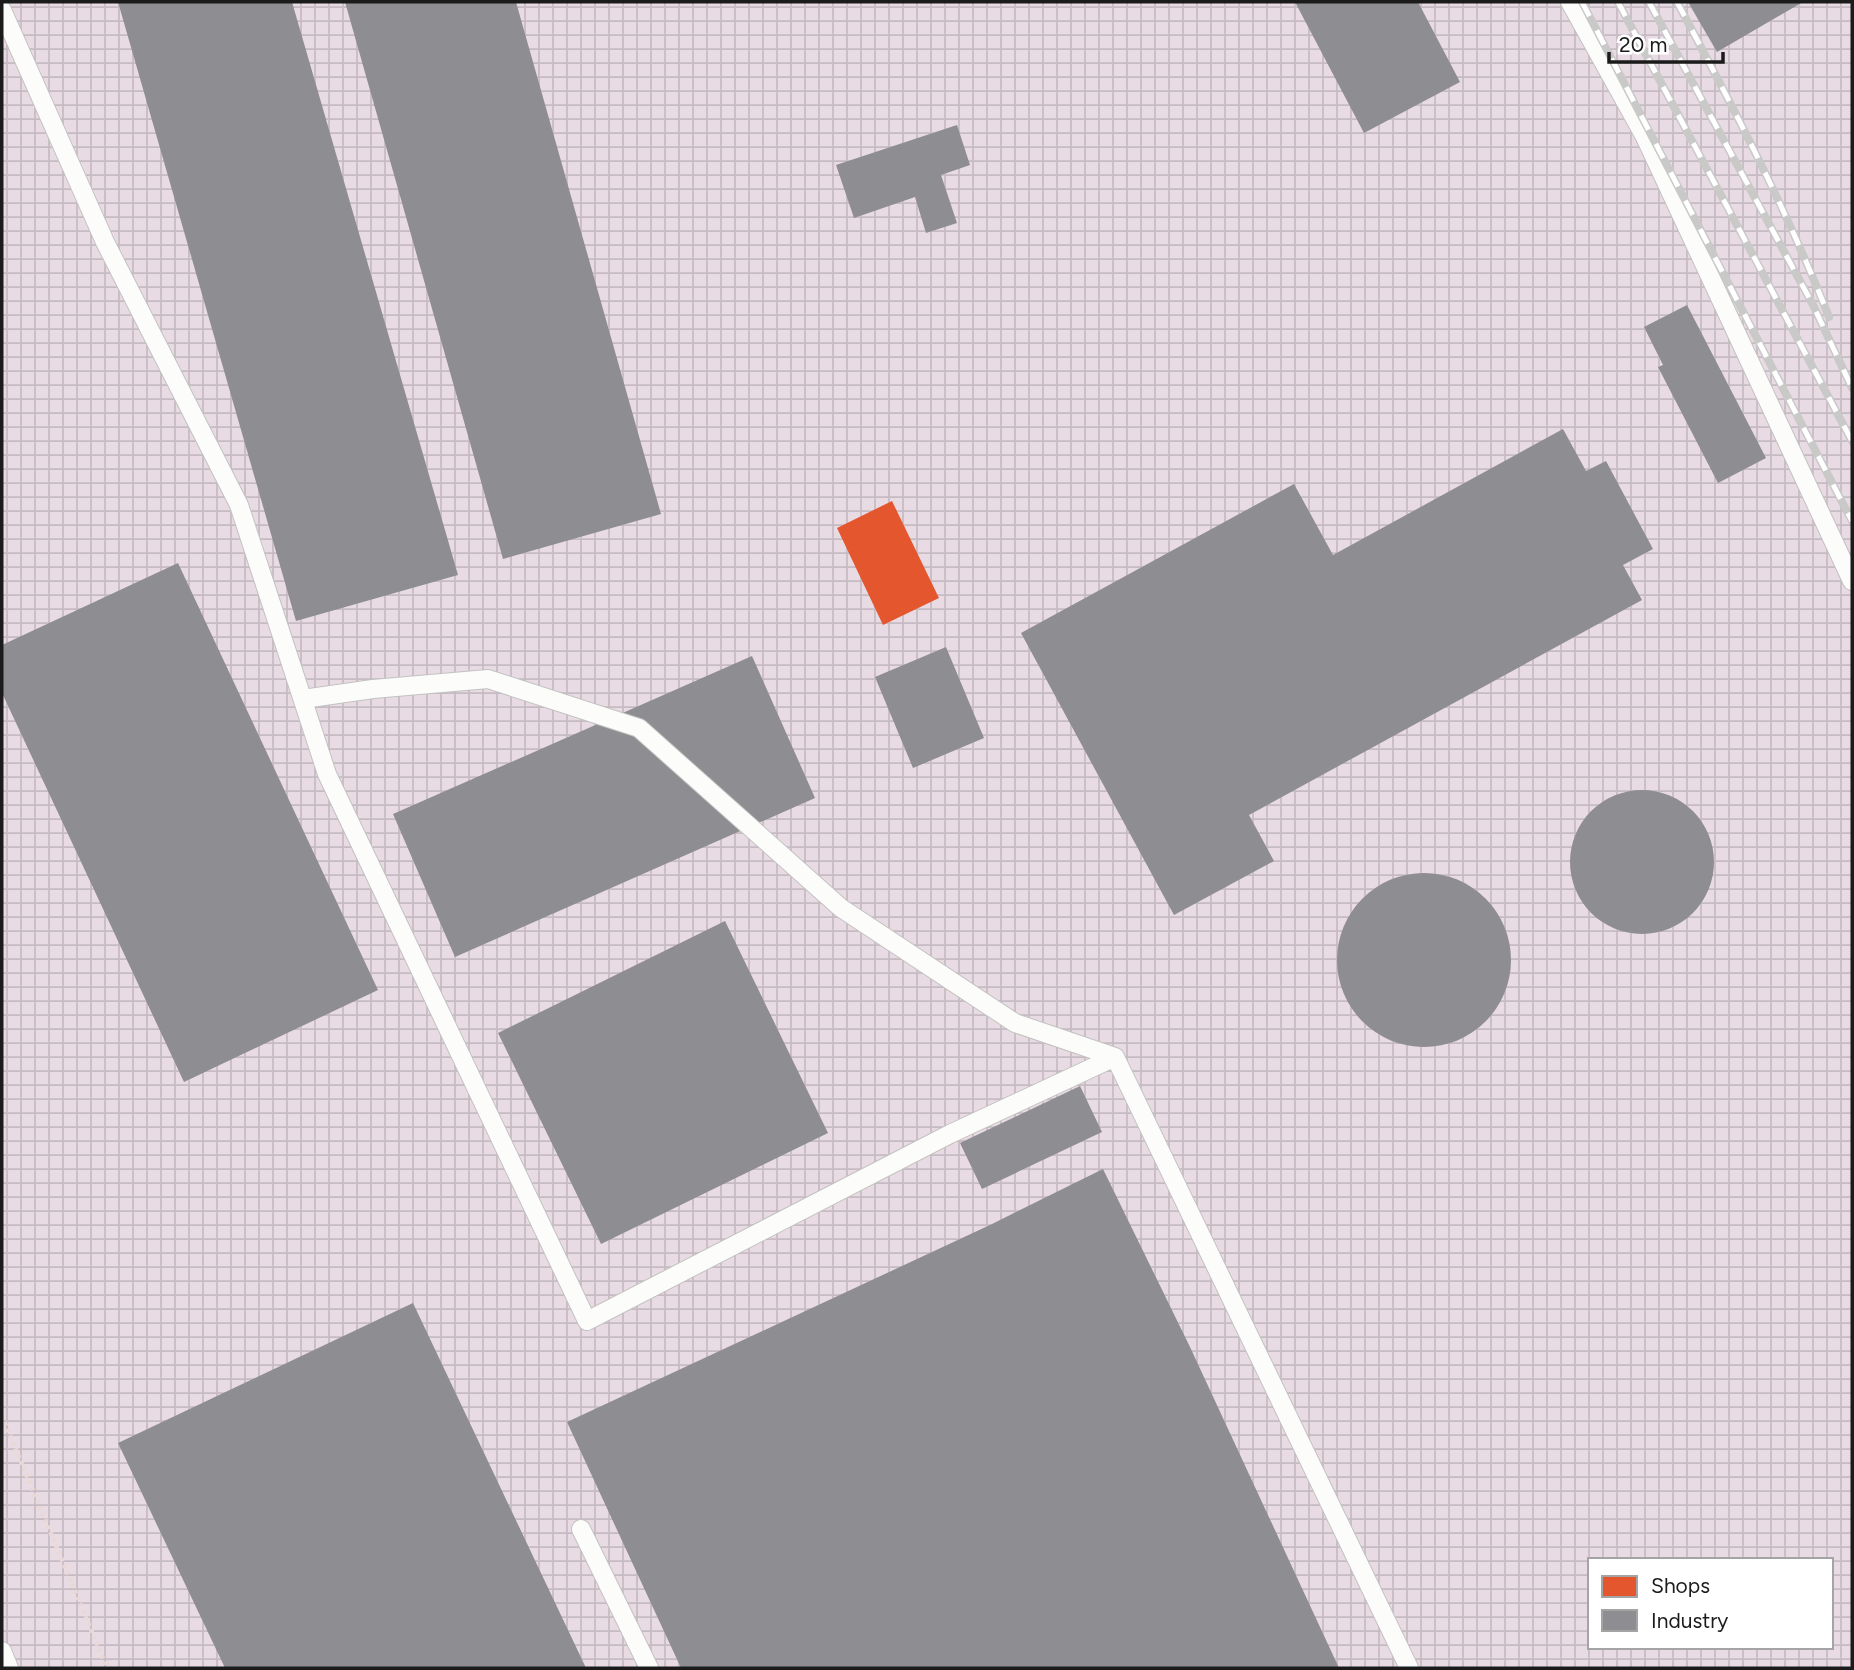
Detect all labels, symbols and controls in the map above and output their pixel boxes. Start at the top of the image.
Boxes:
scale bar [1609,21,1723,65]
text: 20 m [1619,32,1667,57]
legend [1588,1558,1833,1649]
text: Shops [1651,1573,1710,1598]
text: Industry [1651,1608,1728,1633]

